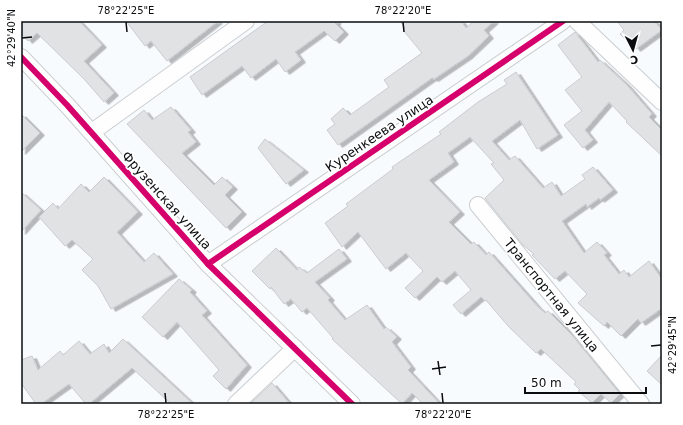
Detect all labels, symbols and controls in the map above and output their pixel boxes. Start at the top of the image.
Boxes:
text: 78°22'25"E [98,5,154,16]
text: 78°22'20"E [375,5,431,16]
text: 42°29'40"N [6,9,17,67]
north arrow [613,30,653,70]
text: С [629,53,639,66]
street label: Куренкеева улица [323,92,436,175]
street label: Фрузенская улица [119,148,215,252]
street label: Транспортная улица [501,235,602,355]
text: 42°29'45"N [667,316,678,374]
scale bar [525,369,646,395]
text: 50 m [531,376,562,390]
text: 78°22'25"E [138,409,194,420]
text: 78°22'20"E [415,409,471,420]

